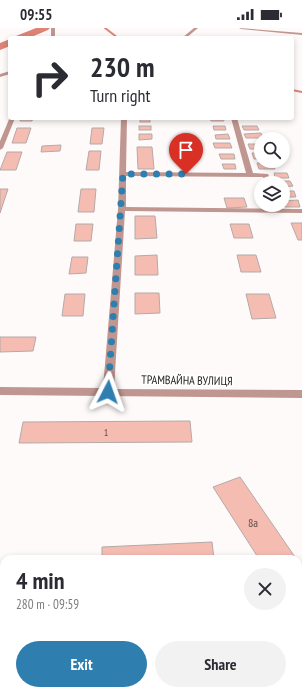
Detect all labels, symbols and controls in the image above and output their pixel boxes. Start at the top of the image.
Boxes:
text: 09:55 [20,5,52,24]
text: 230 m [90,48,154,85]
icon: right [24,52,76,104]
text: Turn right [90,84,150,107]
map controls [254,132,290,212]
button: search [254,132,290,168]
pin [169,133,203,174]
icon: arrive [175,139,197,161]
button: layers [254,176,290,212]
position arrow [87,371,129,413]
street label: ТРАМВАЙНА ВУЛИЦЯ [141,372,233,388]
house number: 1 [104,426,108,439]
house number: 8а [248,515,258,530]
text: 4 min [16,565,64,596]
button: close [244,568,286,610]
text: 280 m · 09:59 [16,596,79,613]
button: Exit [16,641,147,687]
button: Share [155,641,286,687]

